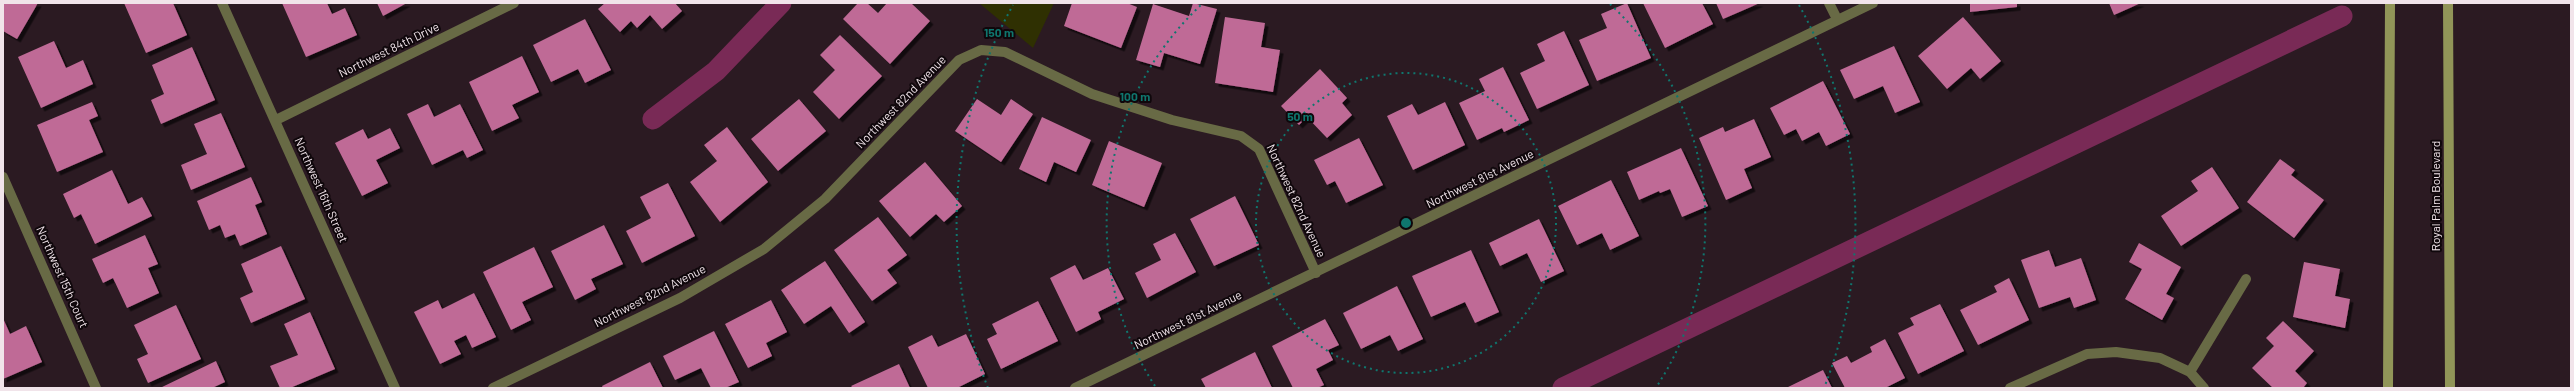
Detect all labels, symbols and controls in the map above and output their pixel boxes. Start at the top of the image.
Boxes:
street label: Northwest 84th Drive [336,19,441,80]
text: 150 m [984,25,1014,39]
street label: Northwest 82nd Avenue [852,52,948,151]
text: 100 m [1120,89,1150,103]
text: 50 m [1287,109,1313,123]
street label: Northwest 16th Street [292,135,351,244]
street label: Royal Palm Boulevard [2428,141,2442,251]
street label: Northwest 82nd Avenue [1264,142,1329,259]
street label: Northwest 81st Avenue [1423,146,1536,210]
centre of rings [1399,216,1413,230]
street label: Northwest 15th Court [34,224,92,330]
street label: Northwest 82nd Avenue [591,261,708,329]
street label: Northwest 81st Avenue [1131,287,1244,351]

